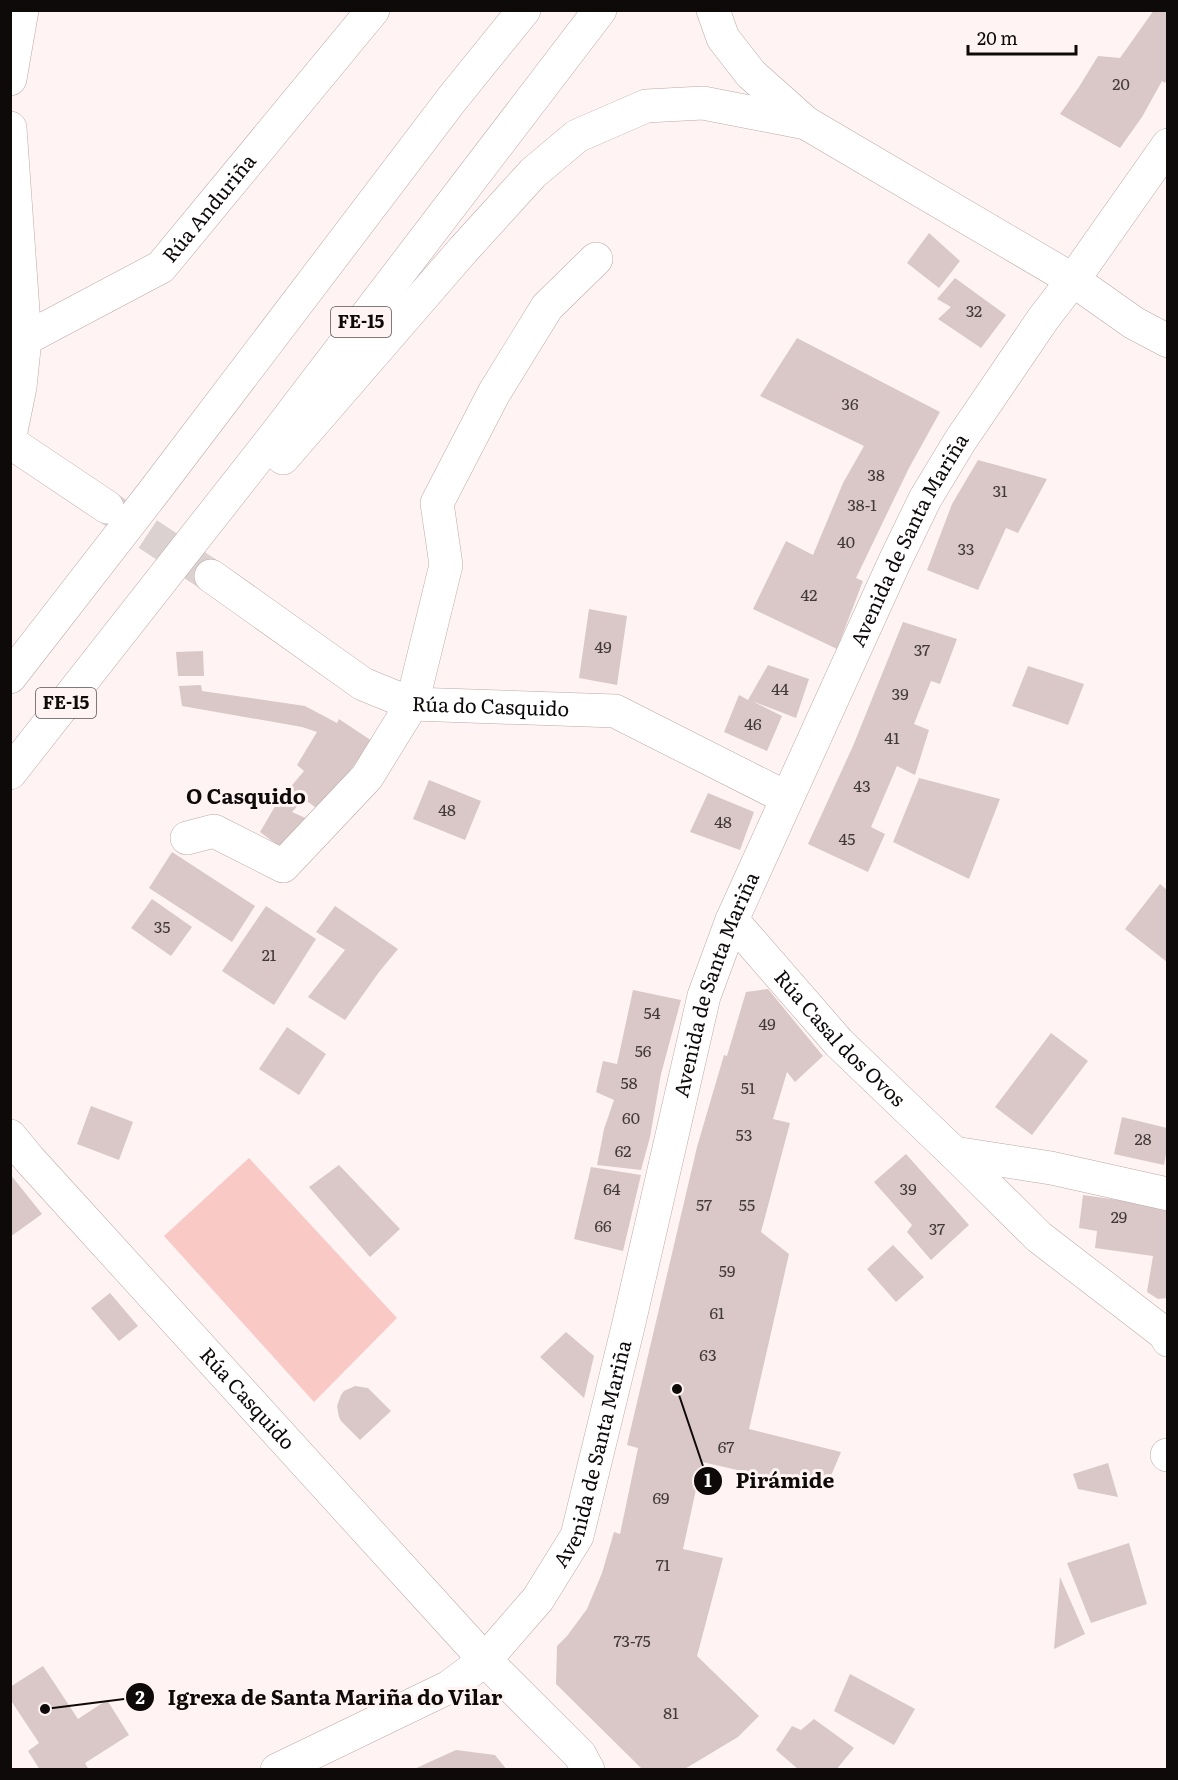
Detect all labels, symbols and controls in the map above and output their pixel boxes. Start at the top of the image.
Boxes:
scale bar [968,18,1076,56]
text: 20 m [977,24,1018,51]
house number: 20 [1112,71,1130,95]
street label: Rúa Anduriña [154,146,262,268]
house number: 32 [966,298,982,322]
road number: FE-15 [331,307,391,337]
house number: 36 [841,391,859,415]
street label: Avenida de Santa Mariña [841,426,975,651]
house number: 38 [867,462,885,486]
house number: 31 [992,478,1008,502]
house number: 38-1 [847,492,877,516]
house number: 40 [837,529,855,553]
house number: 33 [958,536,974,560]
house number: 42 [801,582,817,606]
house number: 49 [594,634,612,658]
house number: 37 [914,637,930,661]
house number: 44 [771,676,789,700]
house number: 39 [891,681,909,705]
street label: Rúa do Casquido [412,687,570,722]
road number: FE-15 [36,688,96,718]
house number: 46 [744,711,762,735]
house number: 41 [884,725,900,749]
house number: 43 [853,773,871,797]
district label: O Casquido [186,779,306,810]
house number: 48 [438,797,456,821]
house number: 48 [714,809,732,833]
house number: 45 [839,826,855,850]
street label: Avenida de Santa Mariña [664,866,765,1100]
house number: 35 [154,914,170,938]
house number: 21 [262,942,277,966]
street label: Rúa Casal dos Ovos [768,962,913,1112]
house number: 54 [644,1000,661,1024]
house number: 49 [758,1011,776,1035]
house number: 56 [635,1038,652,1062]
house number: 58 [621,1070,638,1094]
house number: 51 [741,1075,756,1099]
house number: 60 [622,1105,640,1129]
house number: 53 [736,1122,752,1146]
house number: 28 [1135,1126,1152,1150]
house number: 62 [615,1138,631,1162]
house number: 64 [603,1176,621,1200]
house number: 39 [899,1176,917,1200]
house number: 57 [696,1192,712,1216]
house number: 55 [739,1192,755,1216]
house number: 29 [1111,1204,1127,1228]
house number: 66 [594,1213,612,1237]
house number: 37 [929,1216,945,1240]
house number: 59 [719,1258,735,1282]
house number: 61 [709,1300,725,1324]
street label: Avenida de Santa Mariña [544,1336,637,1572]
street label: Rúa Casquido [194,1339,303,1455]
house number: 63 [699,1342,717,1366]
house number: 67 [718,1434,734,1458]
callout: Pirámide [693,1461,846,1500]
text: Pirámide [736,1463,834,1494]
text: 1 [704,1466,712,1493]
house number: 69 [653,1485,669,1509]
house number: 71 [656,1552,671,1576]
house number: 73-75 [613,1628,651,1652]
callout: Igrexa de Santa Mariña do Vilar [125,1678,514,1717]
text: Igrexa de Santa Mariña do Vilar [168,1680,503,1711]
text: 2 [135,1683,145,1710]
house number: 81 [663,1700,679,1724]

